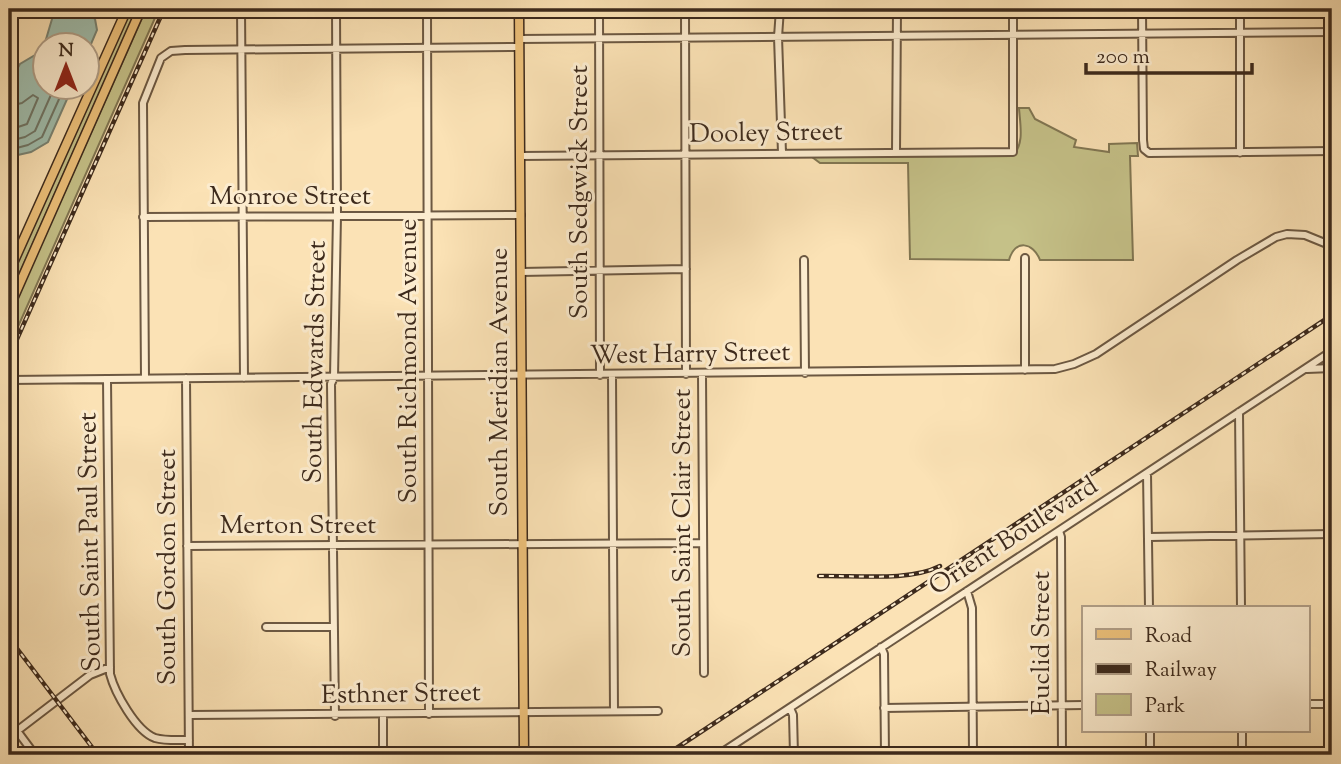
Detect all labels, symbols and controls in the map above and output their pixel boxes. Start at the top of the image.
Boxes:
north arrow [32,32,102,102]
scale bar [1086,32,1252,76]
text: N [58,38,74,65]
text: 200 m [1096,43,1150,73]
street label: South Sedgwick Street [562,65,599,319]
street label: Dooley Street [689,114,843,154]
street label: Monroe Street [209,179,371,216]
street label: South Richmond Avenue [391,219,428,503]
street label: South Edwards Street [295,240,337,484]
street label: South Meridian Avenue [482,248,519,516]
street label: West Harry Street [589,335,791,375]
street label: South Saint Clair Street [665,389,702,657]
street label: South Saint Paul Street [70,412,112,672]
street label: South Gordon Street [150,449,187,685]
street label: Orient Boulevard [922,468,1106,606]
street label: Merton Street [220,508,376,545]
street label: Euclid Street [1024,571,1061,715]
legend [1082,606,1310,732]
text: Road [1145,622,1192,652]
text: Railway [1145,656,1217,686]
street label: Esthner Street [321,675,481,715]
text: Park [1145,692,1186,722]

